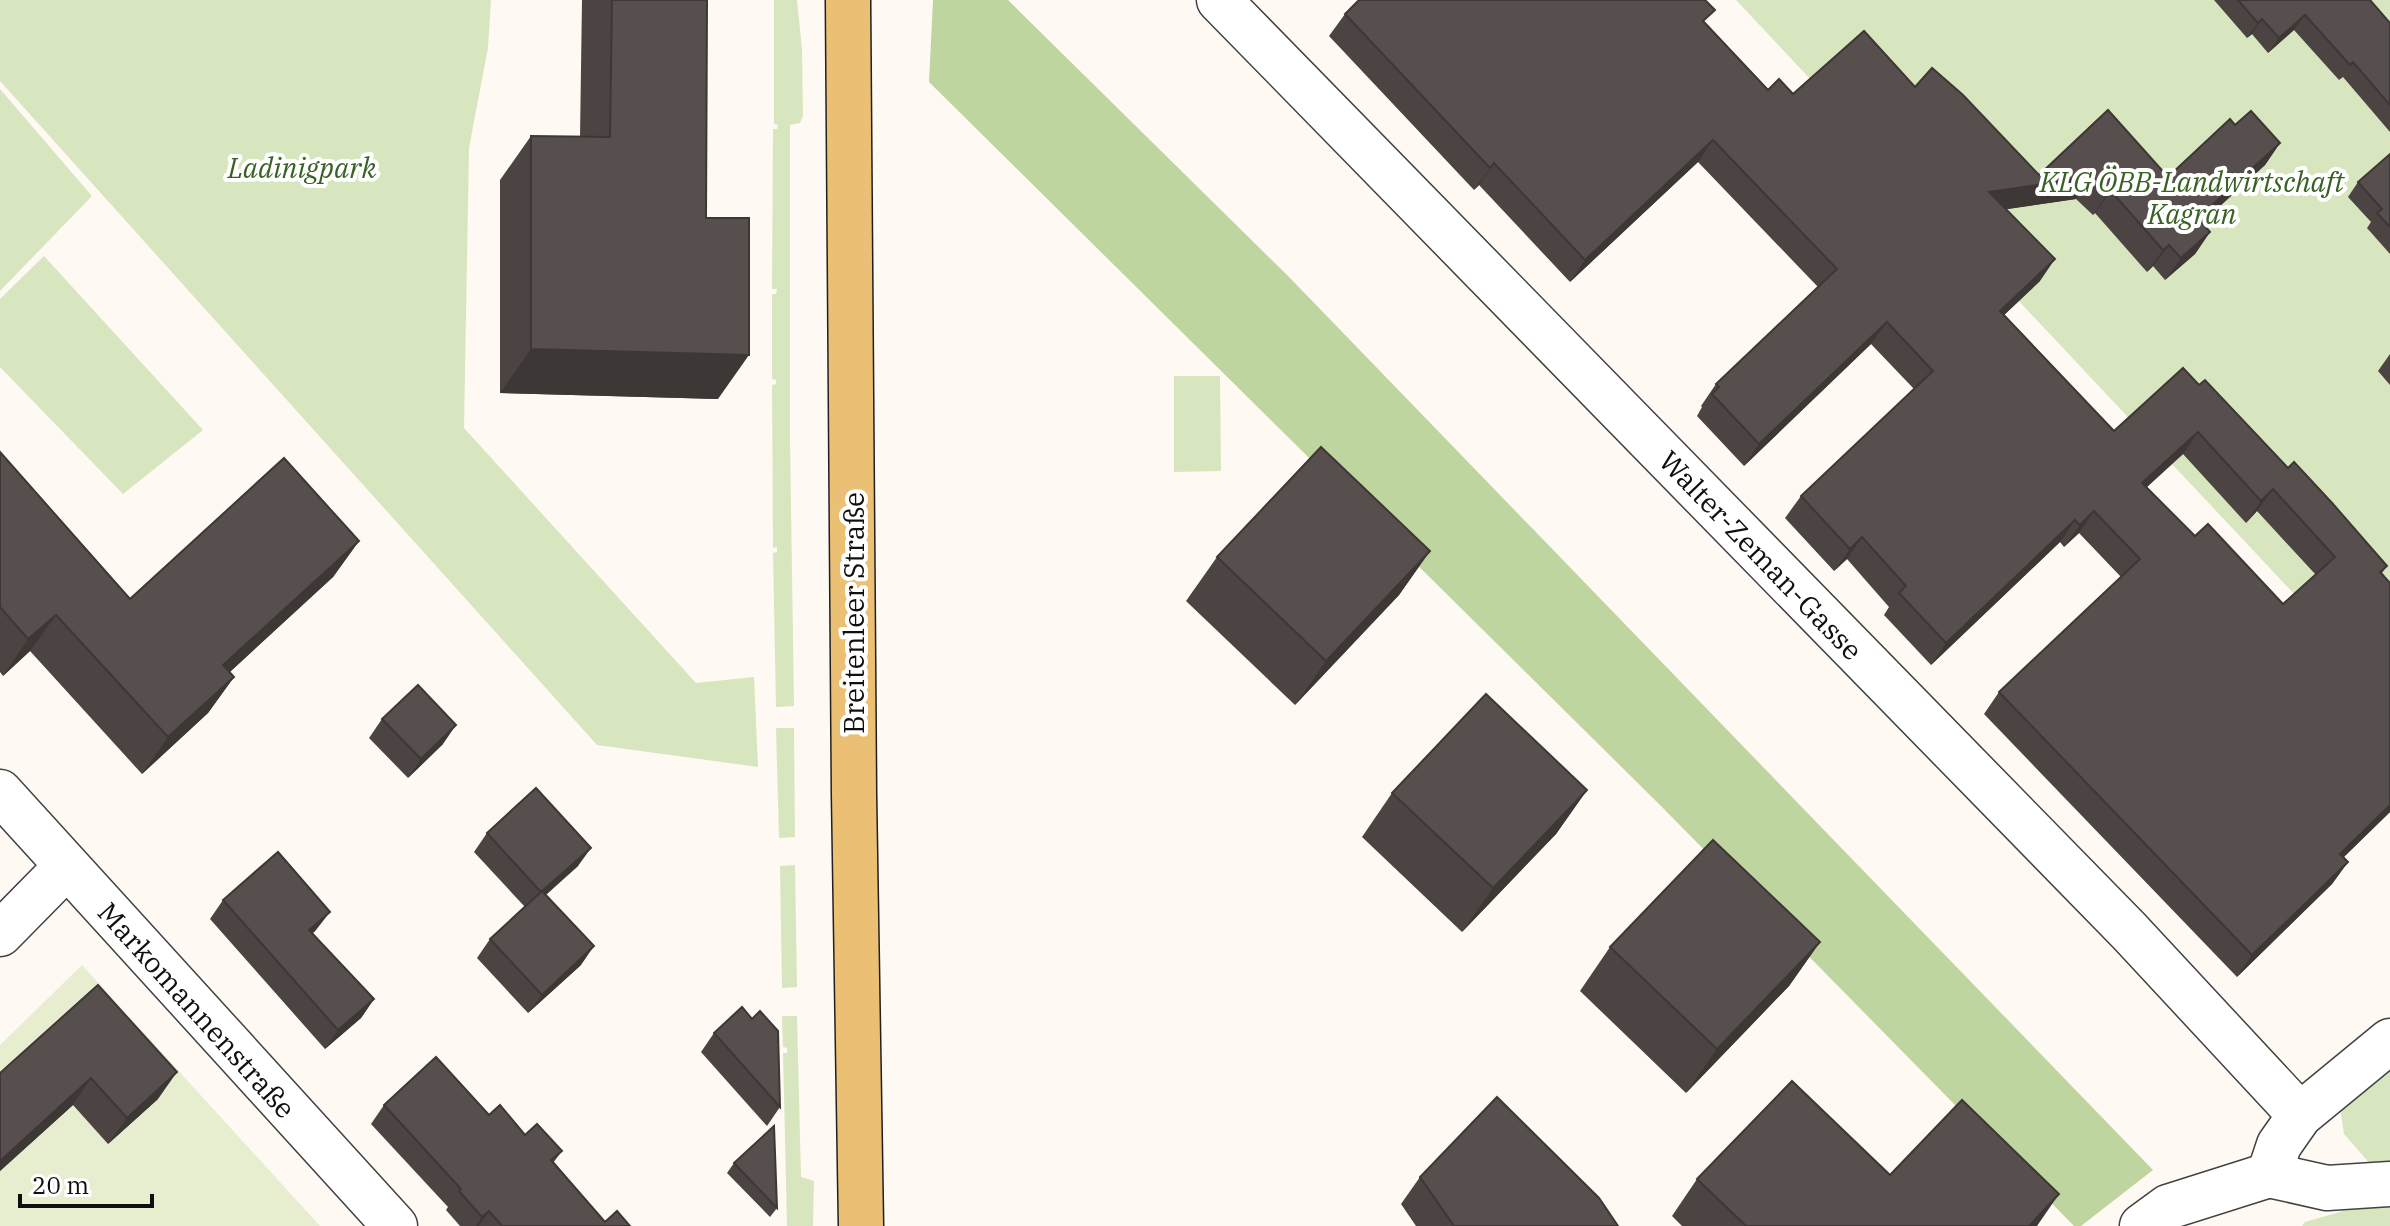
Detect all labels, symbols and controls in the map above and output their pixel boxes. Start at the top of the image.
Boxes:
park label: Ladinigpark [227,149,376,186]
park label: KLG ÖBB-Landwirtschaft Kagran [2039,163,2345,232]
street label: Walter-Zeman-Gasse [1651,442,1871,668]
street label: Breitenleer Straße [835,492,872,734]
street label: Markomannenstraße [90,894,304,1126]
scale bar [20,1158,152,1208]
text: 20 m [32,1169,89,1201]

